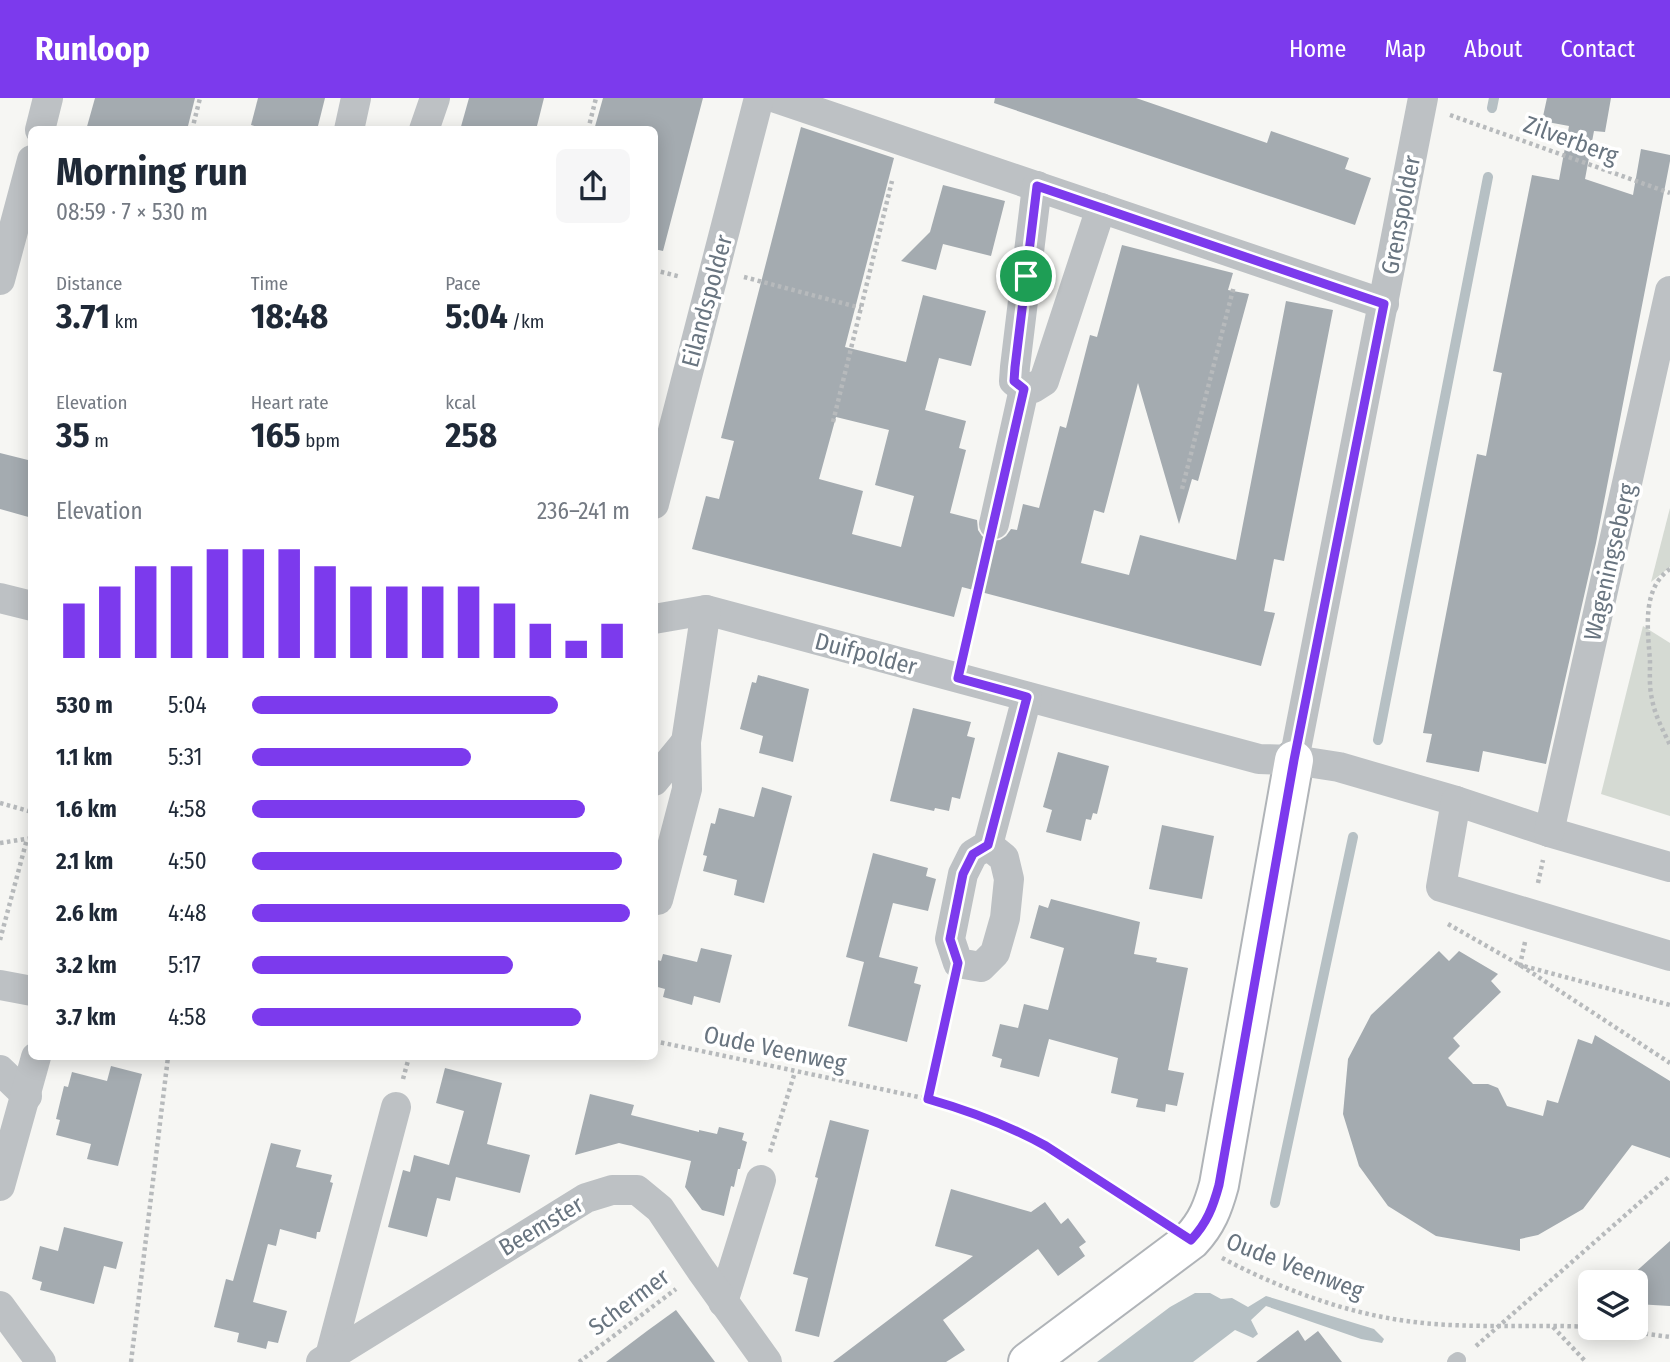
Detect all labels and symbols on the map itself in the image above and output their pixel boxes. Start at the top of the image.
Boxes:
street label: Zilverberg [1520,110,1623,170]
street label: Grenspolder [1376,152,1426,277]
street label: Eilandspolder [676,231,738,370]
pin [996,246,1056,306]
street label: Wageningseberg [1578,480,1642,643]
street label: Duifpolder [812,627,921,681]
street label: Oude Veenweg [701,1020,849,1078]
street label: Beemster [494,1190,589,1262]
street label: Oude Veenweg [1222,1227,1368,1305]
street label: Schermer [583,1262,675,1341]

